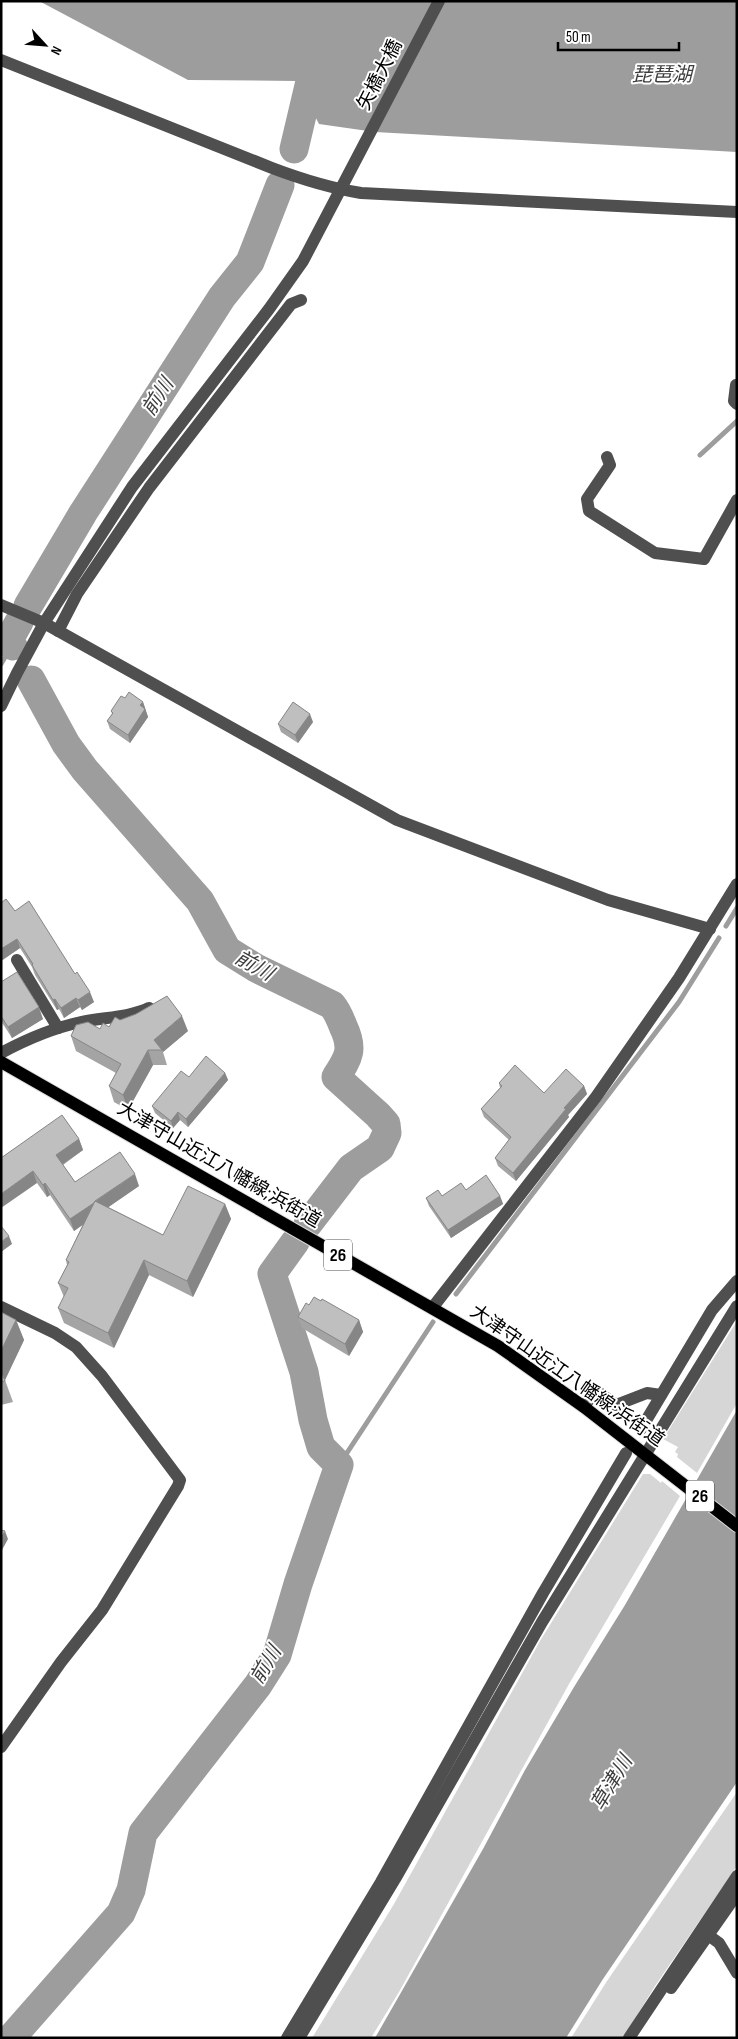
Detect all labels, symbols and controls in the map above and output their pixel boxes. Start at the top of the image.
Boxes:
north arrow [20,20,70,70]
scale bar [558,20,679,52]
text: 50 m [566,28,591,47]
street label: 矢橋大橋 [352,36,408,114]
text: N [47,43,66,58]
water label: 琵琶湖 [632,63,695,87]
water label: 前川 [137,372,180,420]
water label: 前川 [231,946,279,987]
street label: 大津守山近江八幡線;浜街道 [113,1097,325,1233]
road number: 26 [324,1240,352,1270]
street label: 大津守山近江八幡線;浜街道 [465,1300,669,1452]
road number: 26 [686,1480,714,1512]
water label: 前川 [245,1640,288,1688]
water label: 草津川 [586,1749,639,1815]

